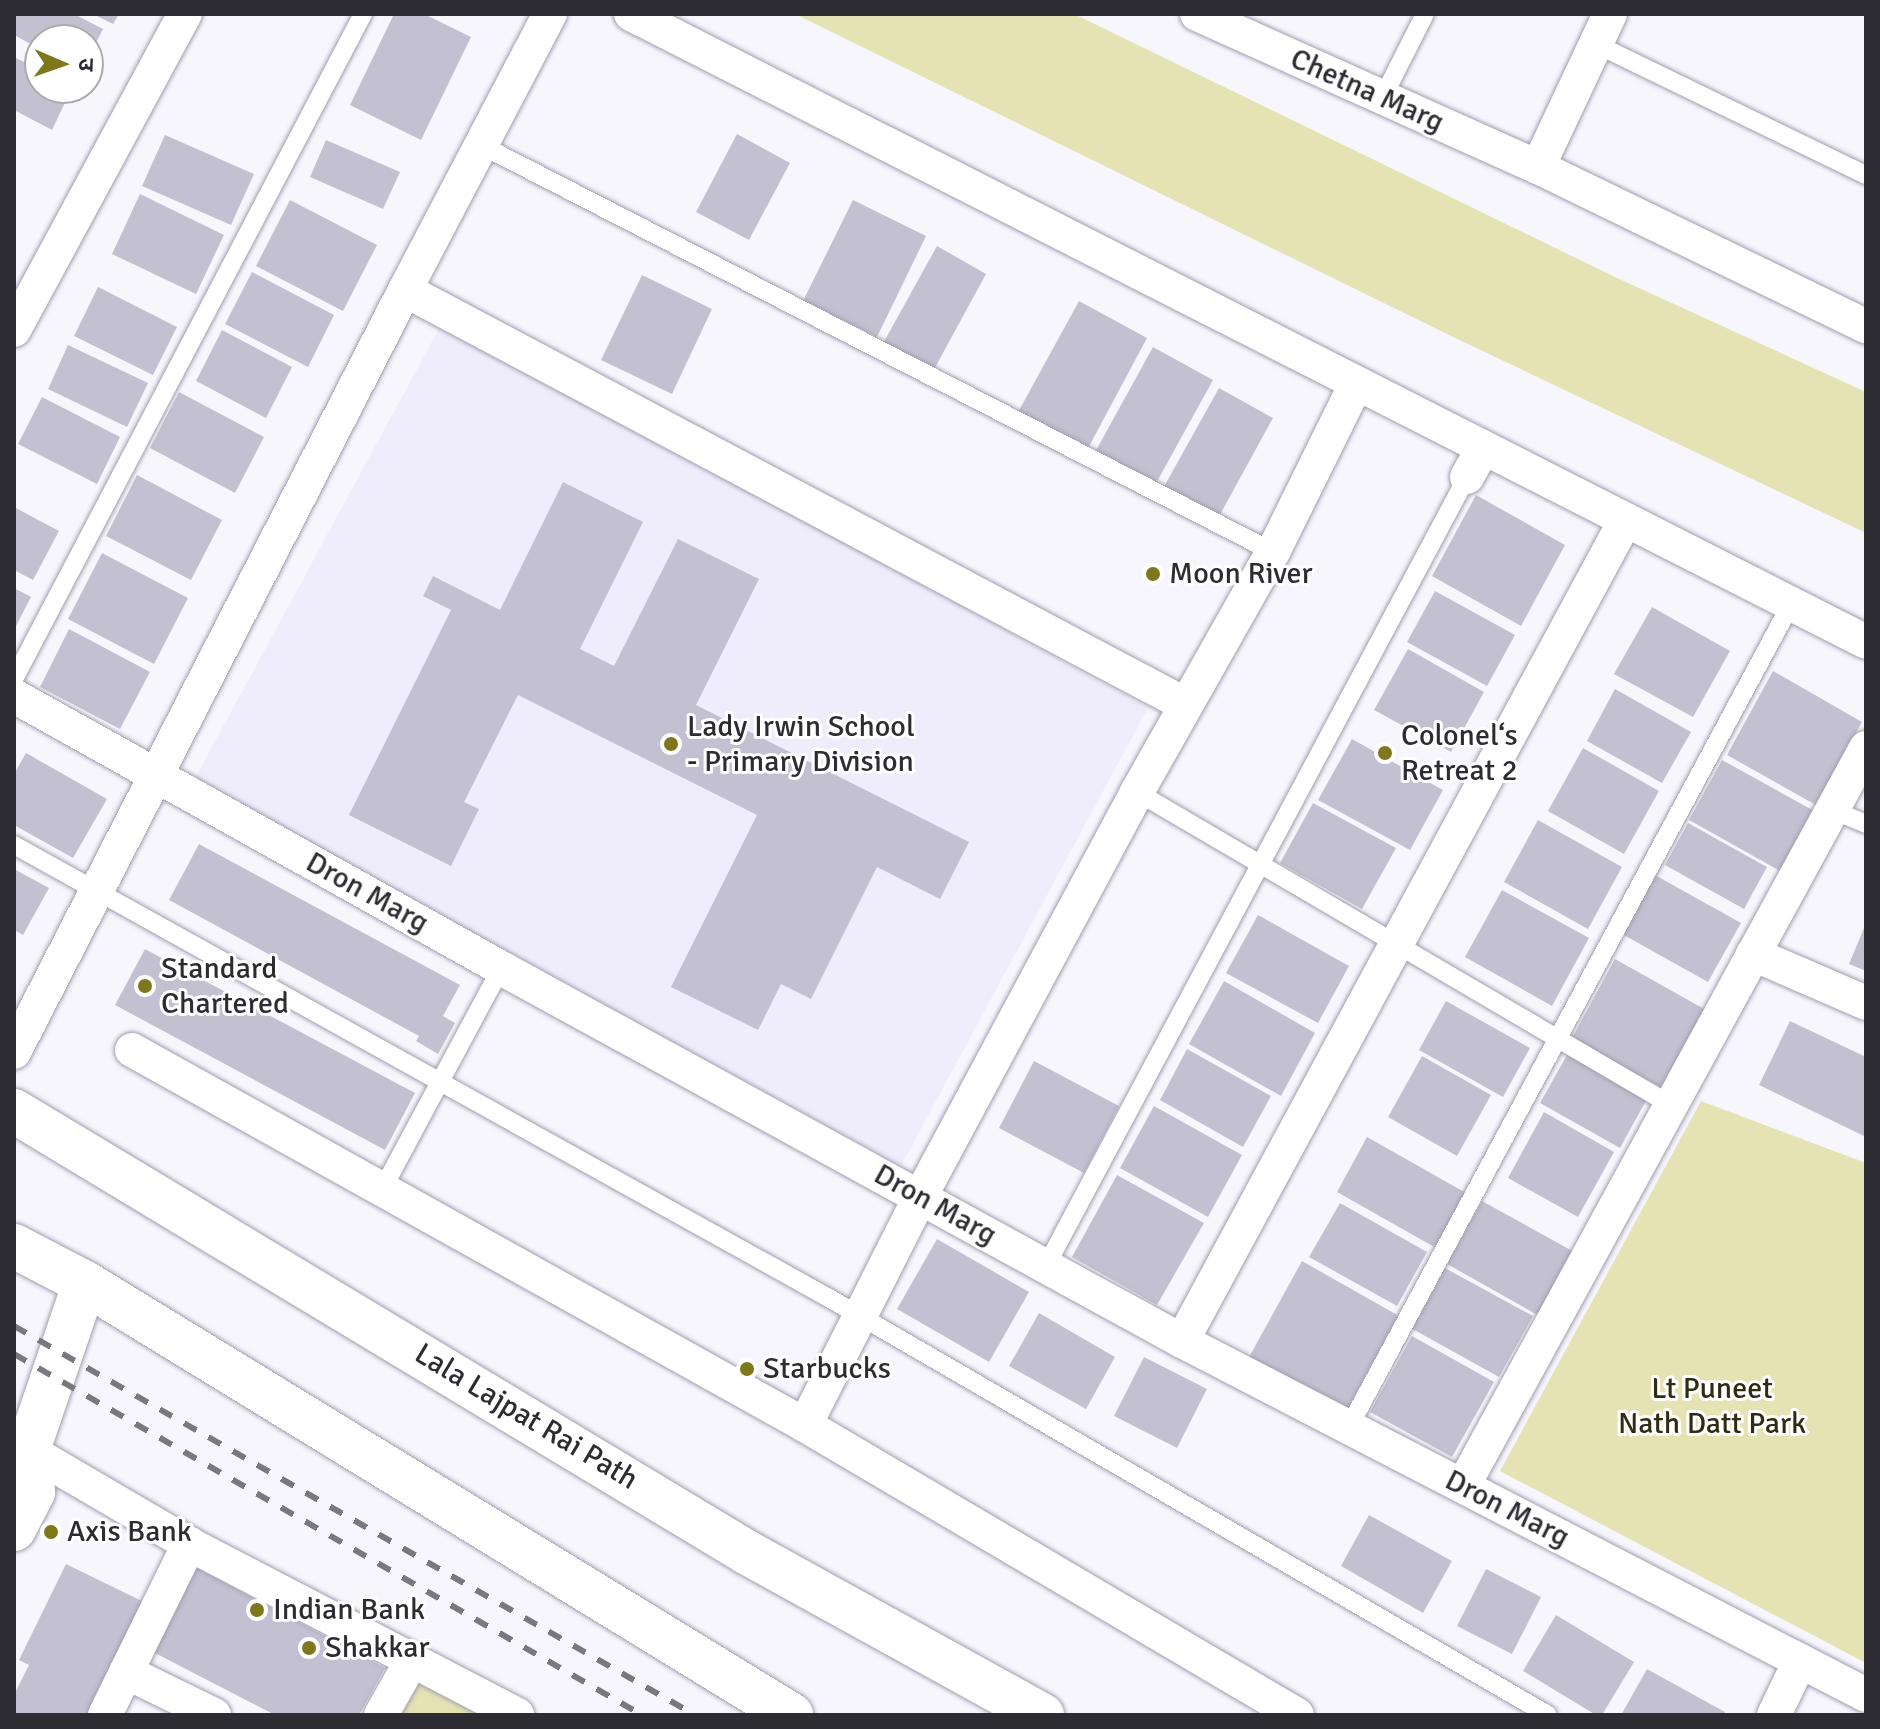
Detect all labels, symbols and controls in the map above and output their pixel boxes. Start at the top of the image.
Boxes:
north arrow [24,24,104,104]
street label: Chetna Marg [1285,41,1449,141]
text: उ [73,58,100,72]
place label: Moon River [1169,556,1313,592]
marker: Moon River [1144,565,1162,583]
place label: Lady Irwin School - Primary Division [687,709,915,780]
place label: Colonel‘s Retreat 2 [1401,718,1518,788]
marker: Lady Irwin School - Primary Division [662,735,680,753]
marker: Colonel‘s Retreat 2 [1376,744,1394,762]
street label: Dron Marg [299,845,435,941]
place label: Standard Chartered [161,951,289,1022]
marker: Standard Chartered [136,977,154,995]
street label: Dron Marg [867,1157,1003,1253]
street label: Lala Lajpat Rai Path [408,1336,644,1498]
place label: Starbucks [763,1351,891,1387]
marker: Starbucks [738,1360,756,1378]
park label: Lt Puneet Nath Datt Park [1618,1371,1806,1442]
street label: Dron Marg [1439,1462,1575,1556]
place label: Axis Bank [67,1514,192,1550]
marker: Axis Bank [42,1523,60,1541]
place label: Indian Bank [273,1592,425,1628]
marker: Indian Bank [248,1601,266,1619]
place label: Shakkar [325,1630,430,1666]
marker: Shakkar [300,1639,318,1657]

